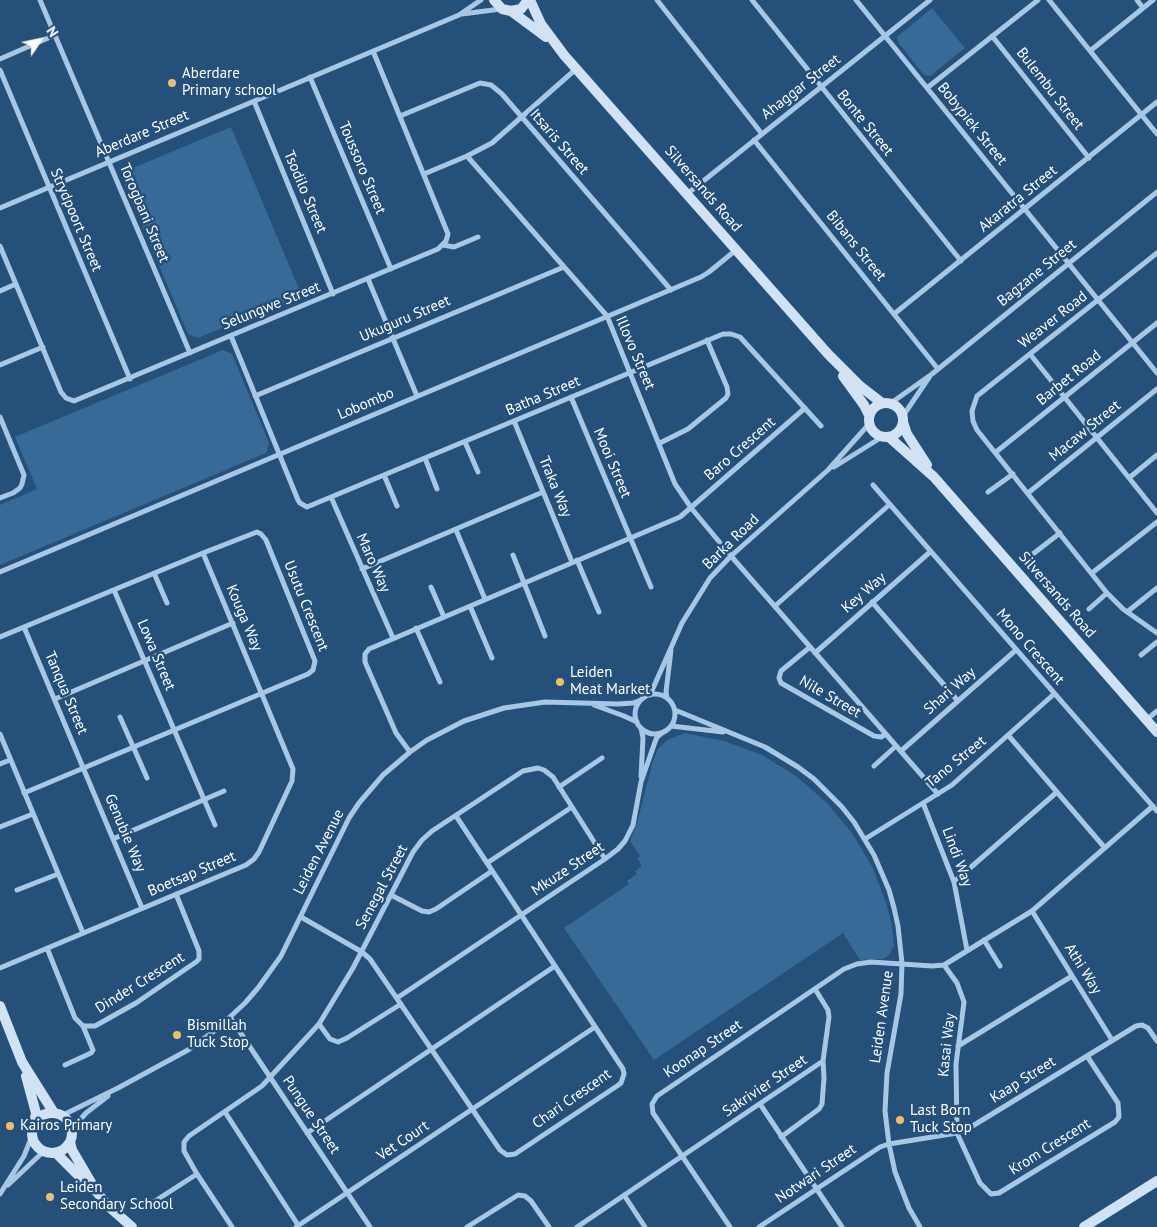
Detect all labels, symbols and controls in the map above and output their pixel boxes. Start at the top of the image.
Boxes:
north arrow [15,15,65,65]
text: N [42,23,62,40]
street label: Bulembu Street [1012,44,1088,134]
street label: Ahaggar Street [758,51,844,123]
place label: Aberdare Primary school [182,65,276,100]
marker: Aberdare Primary school [166,77,178,89]
street label: Bobypiek Street [933,79,1011,169]
street label: Bonte Street [833,86,897,160]
street label: Aberdare Street [92,106,192,162]
street label: Itsaris Street [526,106,592,178]
street label: Toussoro Street [334,119,390,217]
street label: Silversands Road [661,142,745,236]
street label: Tsodilo Street [280,148,330,236]
street label: Torogbani Street [115,161,173,265]
street label: Akaratra Street [975,162,1061,236]
street label: Strydpoort Street [46,166,106,274]
street label: Bibans Street [822,207,890,285]
street label: Bagzane Street [994,236,1080,310]
street label: Selungwe Street [219,278,323,334]
street label: Weaver Road [1015,288,1091,352]
street label: Ukuguru Street [357,292,453,346]
street label: Illovo Street [611,313,659,393]
street label: Barbet Road [1033,347,1105,409]
street label: Batha Street [503,372,583,420]
street label: Lobombo [335,384,397,424]
street label: Macaw Street [1046,397,1124,465]
street label: Baro Crescent [701,413,779,485]
street label: Mooi Street [589,425,635,501]
street label: Traka Way [535,454,575,520]
street label: Barka Road [699,511,763,573]
street label: Maro Way [352,531,394,595]
street label: Silversands Road [1015,548,1099,642]
street label: Usutu Crescent [280,558,332,654]
street label: Key Way [838,569,890,617]
street label: Kouga Way [222,582,266,654]
street label: Mono Crescent [992,605,1068,689]
street label: Lowa Street [133,617,179,693]
street label: Tanqua Street [40,649,92,737]
place label: Leiden Meat Market [570,664,650,699]
street label: Shari Way [920,664,980,718]
street label: Nile Street [796,672,864,722]
marker: Leiden Meat Market [554,676,566,688]
street label: Tano Street [922,732,990,792]
street label: Genubie Way [100,791,150,875]
street label: Leiden Avenue [290,806,348,898]
street label: Lindi Way [938,825,976,889]
street label: Mkuze Street [528,838,608,900]
street label: Senegal Street [352,842,412,932]
street label: Boetsap Street [145,847,239,901]
street label: Athi Way [1061,940,1105,998]
street label: Dinder Crescent [92,948,188,1018]
street label: Leiden Avenue [867,970,897,1064]
street label: Kasai Way [935,1012,959,1078]
street label: Koonap Street [660,1016,746,1082]
place label: Bismillah Tuck Stop [187,1017,249,1052]
marker: Bismillah Tuck Stop [171,1029,183,1041]
street label: Sakrivier Street [719,1051,811,1121]
street label: Kaap Street [987,1053,1059,1107]
street label: Chari Crescent [529,1065,615,1133]
street label: Pungue Street [278,1073,344,1157]
place label: Last Born Tuck Stop [910,1102,972,1137]
marker: Last Born Tuck Stop [894,1114,906,1126]
street label: Krom Crescent [1006,1115,1094,1179]
place label: Kairos Primary [20,1117,112,1135]
street label: Vet Court [373,1117,433,1165]
marker: Kairos Primary [4,1120,16,1132]
street label: Notwari Street [772,1141,860,1207]
place label: Leiden Secondary School [60,1179,173,1214]
marker: Leiden Secondary School [44,1191,56,1203]

